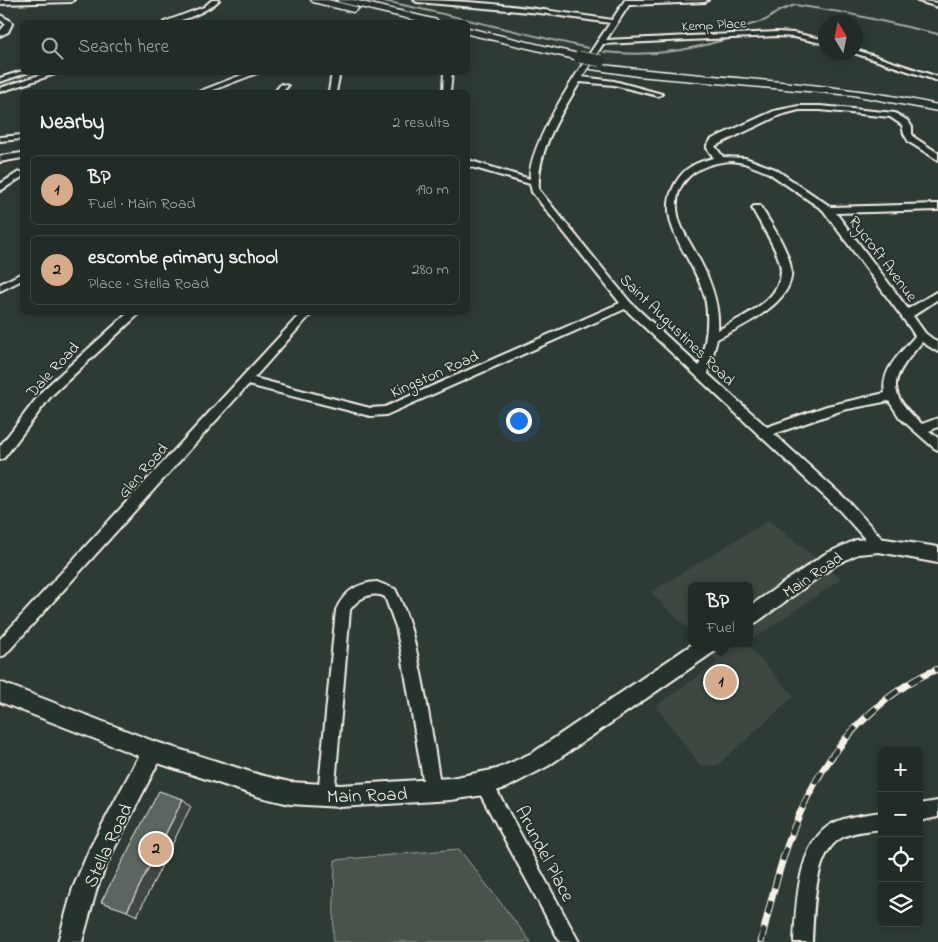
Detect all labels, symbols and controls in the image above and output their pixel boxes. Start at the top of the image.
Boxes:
street label: Kemp Place [681,13,748,38]
north arrow [818,15,863,60]
search box [20,20,470,75]
icon: search [38,34,66,62]
text: Search here [78,34,169,61]
text: Nearby [40,108,104,138]
text: 2 results [392,111,450,135]
text: BP [88,165,111,192]
text: 1 [54,178,60,202]
text: 190 m [416,178,449,202]
text: Fuel · Main Road [88,192,196,216]
street label: Rycroft Avenue [842,211,923,308]
text: escombe primary school [88,245,278,272]
text: 2 [53,258,61,282]
text: 280 m [412,258,449,282]
street label: Saint Augustines Road [613,269,740,392]
text: Place · Stella Road [88,272,209,296]
street label: Dale Road [20,337,86,405]
street label: Kingston Road [387,345,483,405]
your location [506,408,532,434]
street label: Glen Road [113,438,174,504]
street label: Main Road [778,547,848,605]
popup [688,582,753,647]
text: BP [706,589,729,616]
text: Fuel [706,616,735,640]
pin: 1 [705,663,737,701]
map controls [878,747,923,927]
button: + [878,747,923,792]
street label: Main Road [326,782,408,811]
button: − [878,792,923,837]
street label: Stella Road [78,799,141,892]
street label: Arundel Place [507,801,581,907]
pin: 2 [140,830,172,868]
button: locate [878,837,923,882]
button: layers [878,882,923,927]

